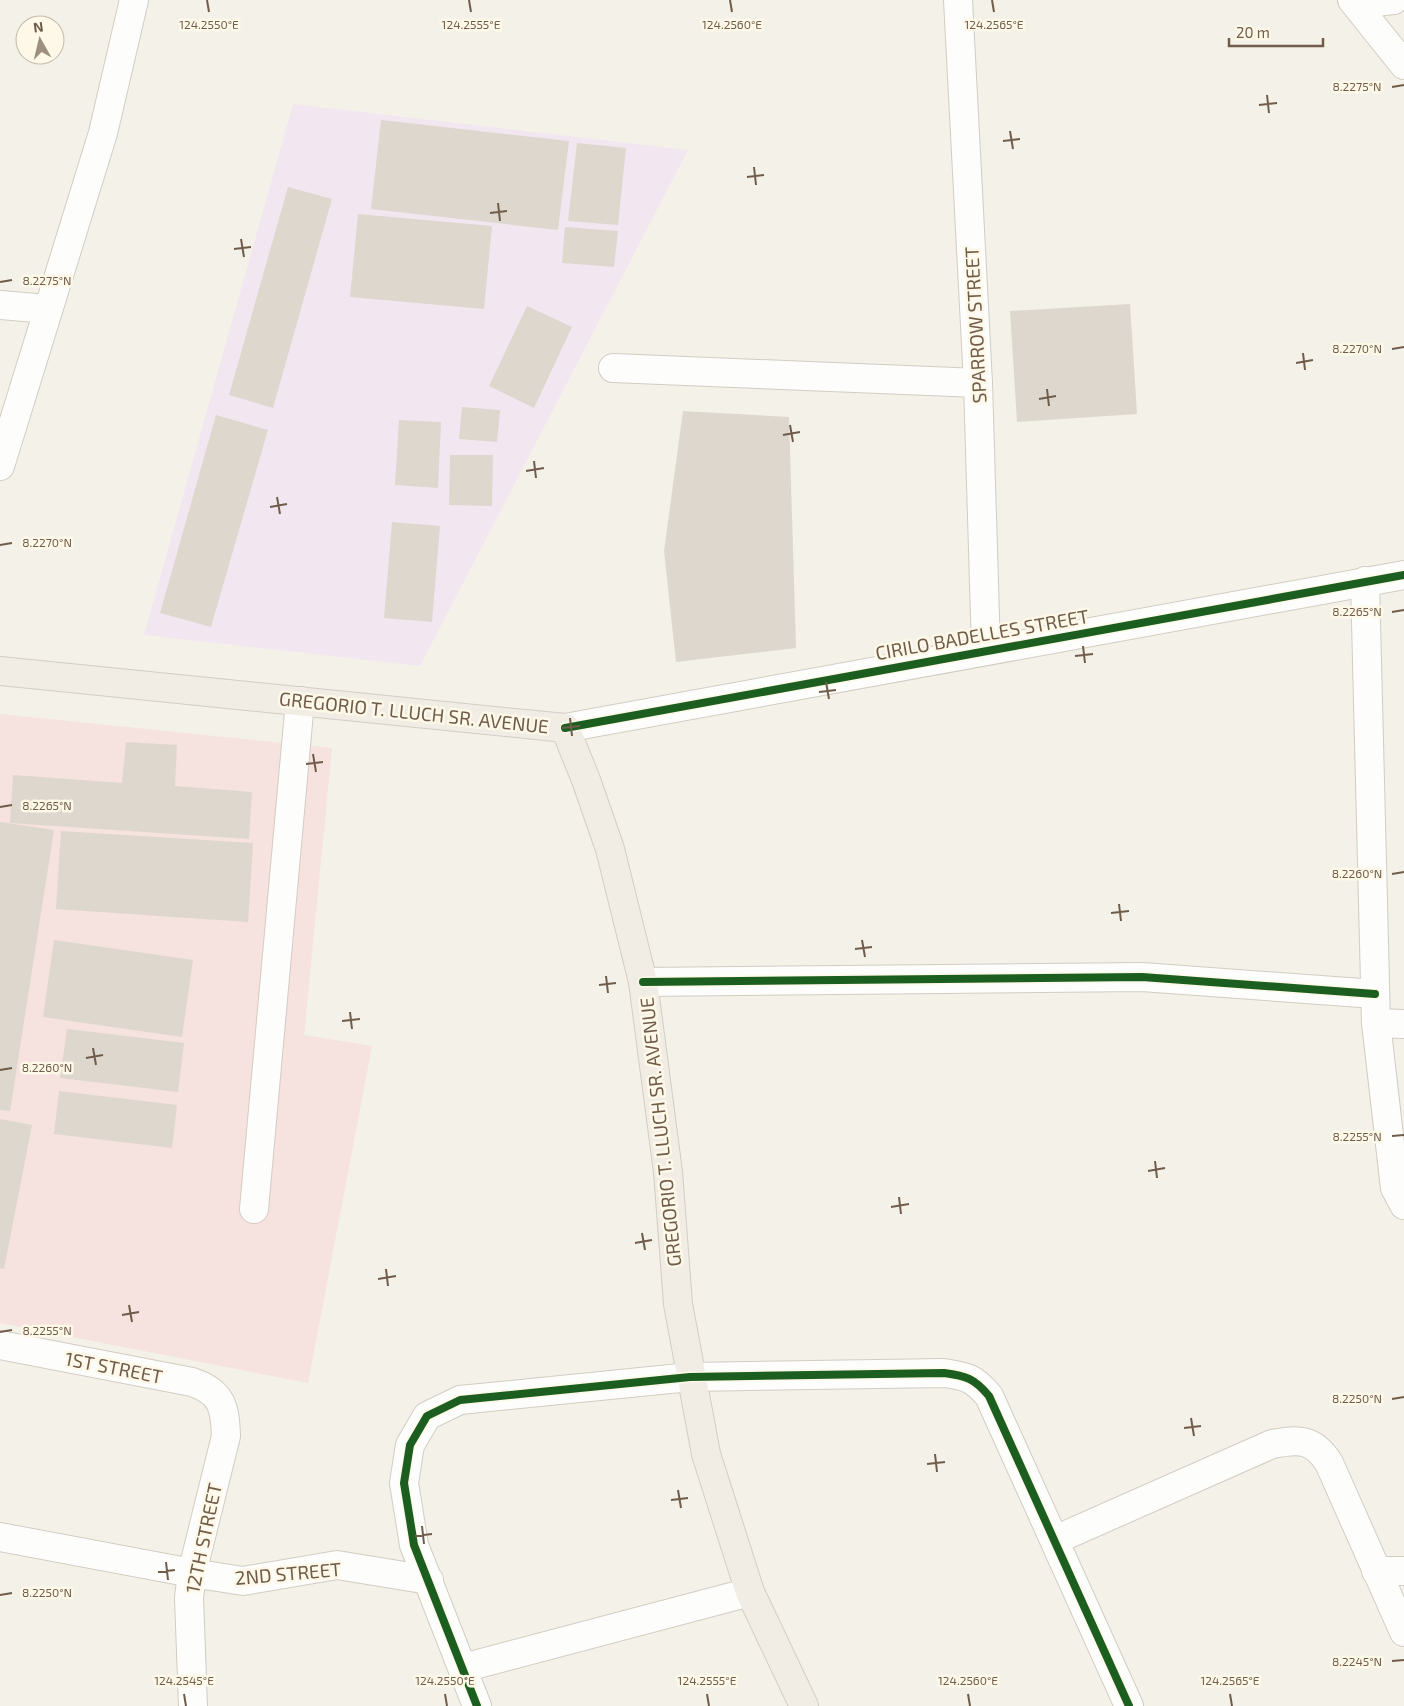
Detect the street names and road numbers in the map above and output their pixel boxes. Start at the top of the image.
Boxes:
street label: SPARROW STREET [959,246,991,404]
street label: CIRILO BADELLES STREET [873,604,1091,664]
street label: GREGORIO T. LLUCH SR. AVENUE [278,686,550,738]
street label: GREGORIO T. LLUCH SR. AVENUE [634,996,686,1268]
street label: 1ST STREET [63,1346,165,1388]
street label: 12TH STREET [180,1481,226,1595]
street label: 2ND STREET [234,1557,342,1589]

